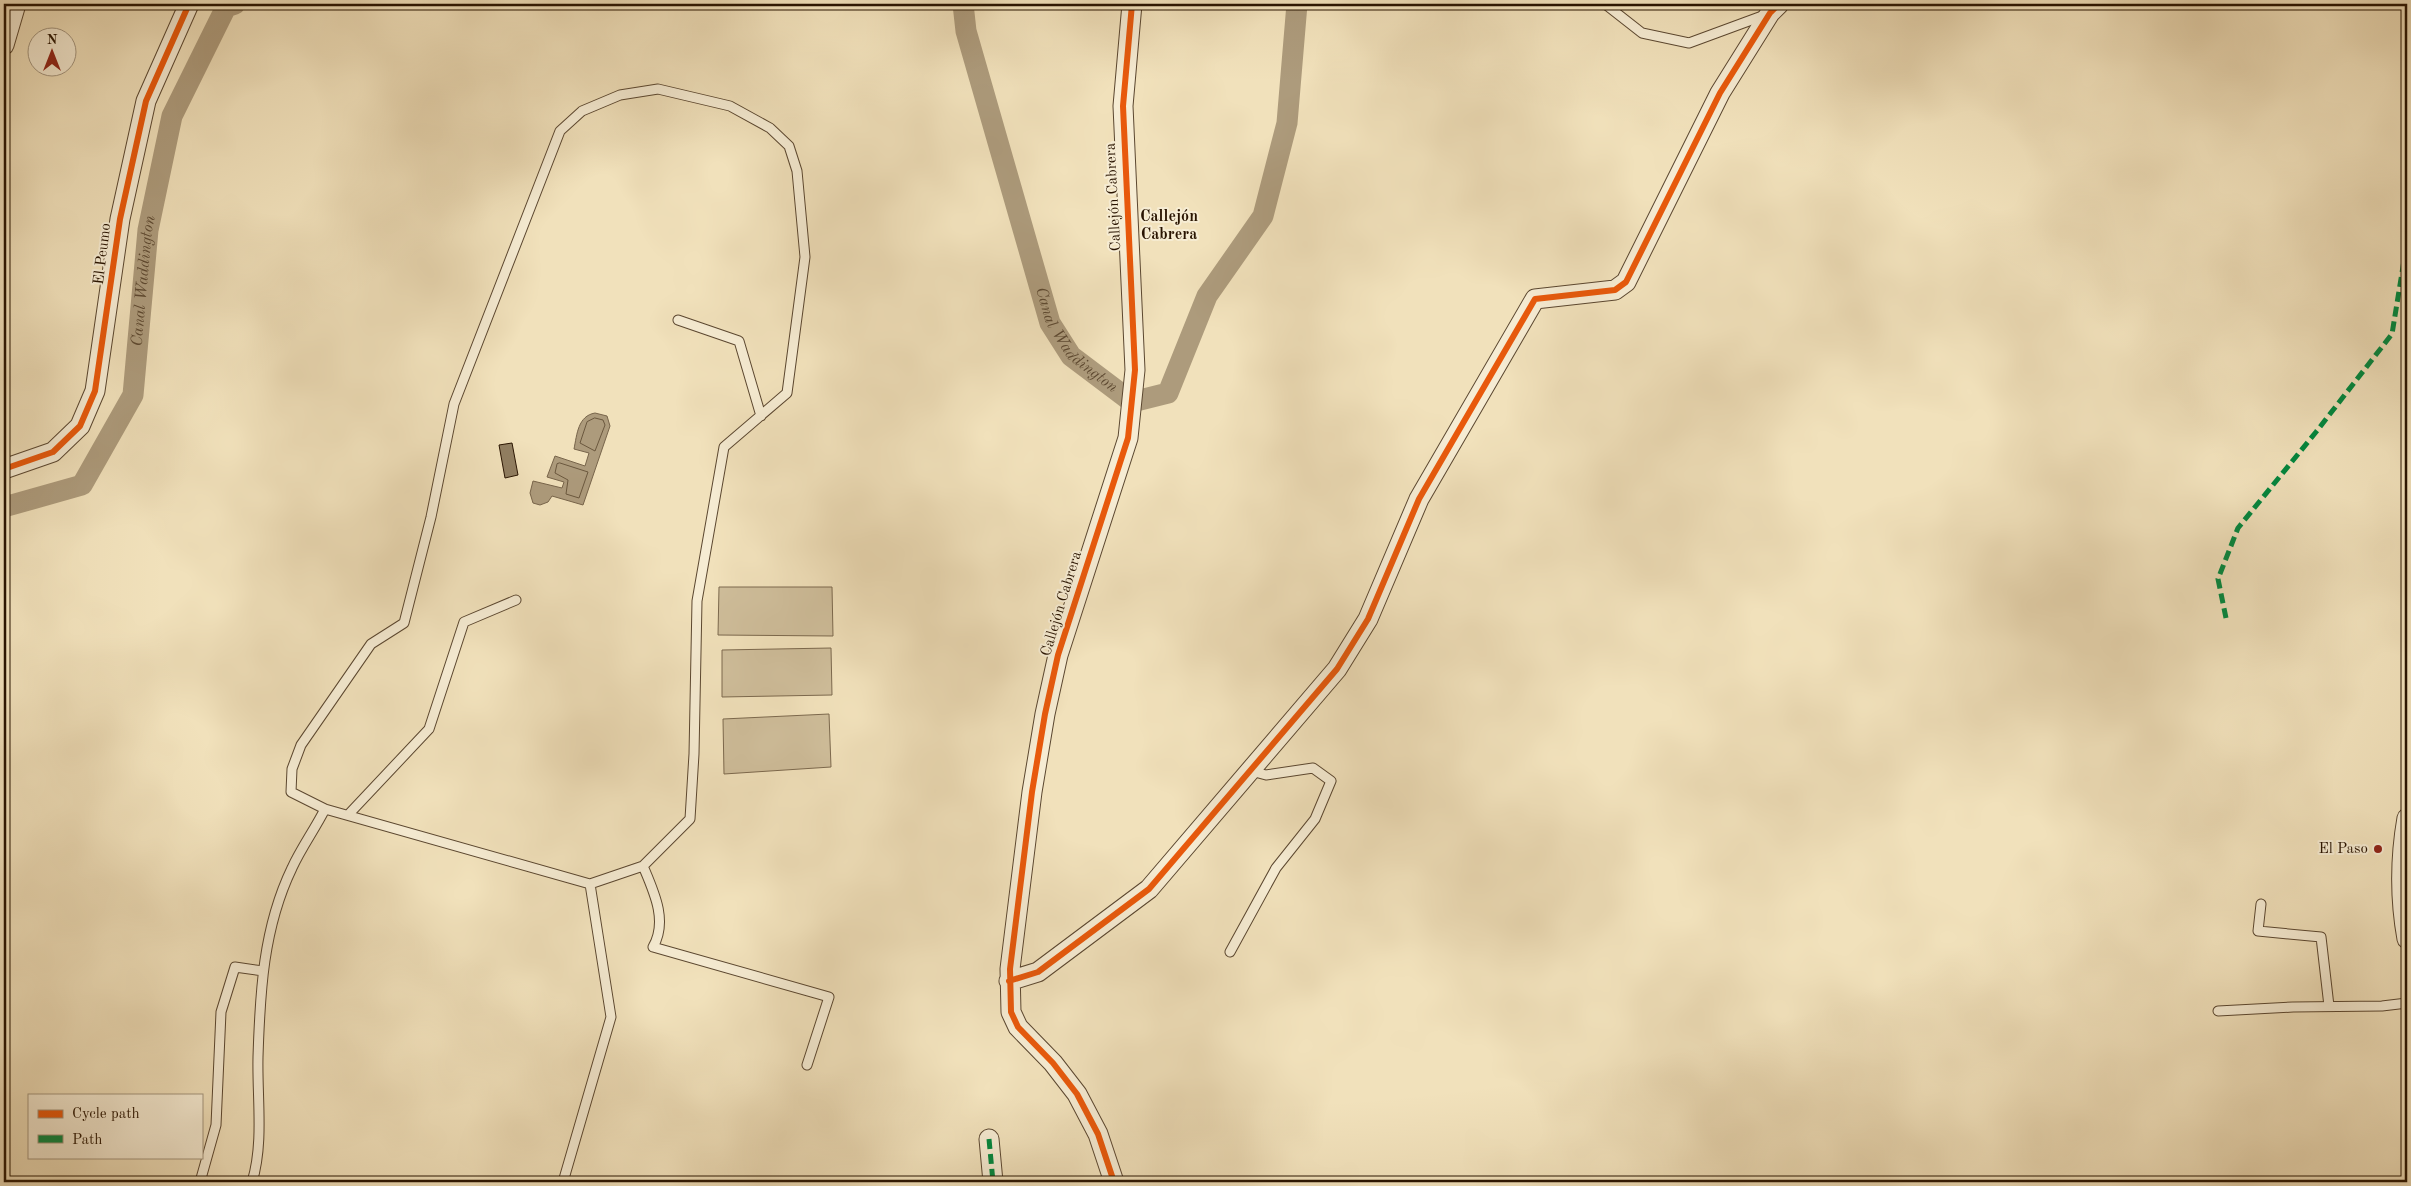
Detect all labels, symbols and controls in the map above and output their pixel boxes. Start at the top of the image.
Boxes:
north arrow [28,28,78,78]
text: N [47,33,58,47]
street label: Callejón Cabrera [1104,142,1124,252]
district label: Callejón Cabrera [1140,209,1198,243]
water label: Canal Waddington [129,214,159,347]
street label: El Peumo [92,222,114,286]
water label: Canal Waddington [1032,285,1120,396]
street label: Callejón Cabrera [1039,549,1085,658]
place label: El Paso [2318,842,2368,857]
marker: El Paso [2372,843,2384,855]
legend [28,1094,202,1158]
text: Cycle path [72,1107,140,1122]
text: Path [72,1133,102,1148]

